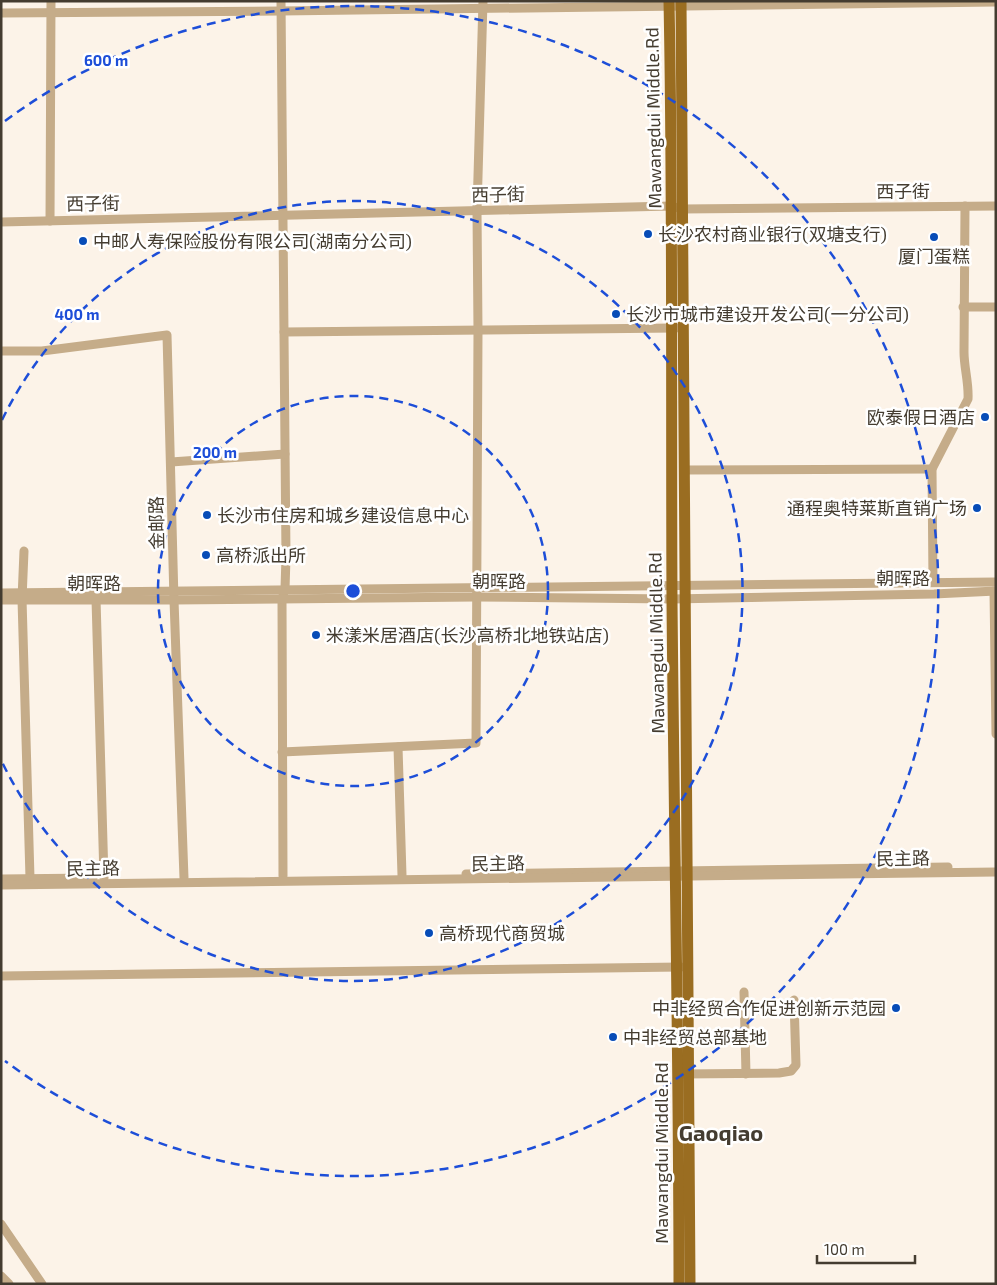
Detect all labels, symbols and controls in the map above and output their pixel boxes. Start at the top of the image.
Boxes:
street label: Mawangdui Middle.Rd [640,27,666,209]
text: 600 m [84,51,128,69]
street label: 西子街 [876,180,930,202]
street label: 西子街 [471,183,525,205]
street label: 西子街 [66,192,120,214]
place label: 长沙农村商业银行(双塘支行) [658,223,887,245]
marker: 长沙农村商业银行(双塘支行) [642,228,654,240]
place label: 中邮人寿保险股份有限公司(湖南分公司) [93,230,412,252]
marker: 厦门蛋糕 [928,231,940,243]
marker: 中邮人寿保险股份有限公司(湖南分公司) [77,235,89,247]
place label: 厦门蛋糕 [898,245,970,267]
place label: 长沙市城市建设开发公司(一分公司) [626,303,909,325]
text: 400 m [55,305,99,323]
marker: 长沙市城市建设开发公司(一分公司) [610,308,622,320]
place label: 欧泰假日酒店 [867,406,975,428]
marker: 欧泰假日酒店 [979,411,991,423]
text: 200 m [193,443,237,461]
street label: 金邮路 [145,496,167,550]
place label: 通程奥特莱斯直销广场 [787,497,967,519]
marker: 通程奥特莱斯直销广场 [971,502,983,514]
place label: 长沙市住房和城乡建设信息中心 [217,504,469,526]
marker: 长沙市住房和城乡建设信息中心 [201,509,213,521]
place label: 高桥派出所 [216,544,306,566]
marker: 高桥派出所 [200,549,212,561]
street label: Mawangdui Middle.Rd [643,552,669,734]
street label: 朝晖路 [876,567,930,589]
street label: 朝晖路 [472,570,526,592]
street label: 朝晖路 [67,572,121,594]
centre of rings [344,582,362,600]
place label: 米漾米居酒店(长沙高桥北地铁站店) [326,624,609,646]
marker: 米漾米居酒店(长沙高桥北地铁站店) [310,629,322,641]
street label: 民主路 [876,847,930,869]
street label: 民主路 [471,852,525,874]
street label: 民主路 [66,857,120,879]
place label: 高桥现代商贸城 [439,922,565,944]
marker: 高桥现代商贸城 [423,927,435,939]
place label: 中非经贸合作促进创新示范园 [652,997,886,1019]
marker: 中非经贸合作促进创新示范园 [890,1002,902,1014]
place label: 中非经贸总部基地 [623,1026,767,1048]
marker: 中非经贸总部基地 [607,1031,619,1043]
street label: Mawangdui Middle.Rd [650,1062,672,1244]
district label: Gaoqiao [679,1119,763,1145]
scale bar [817,1232,914,1264]
text: 100 m [824,1240,865,1258]

